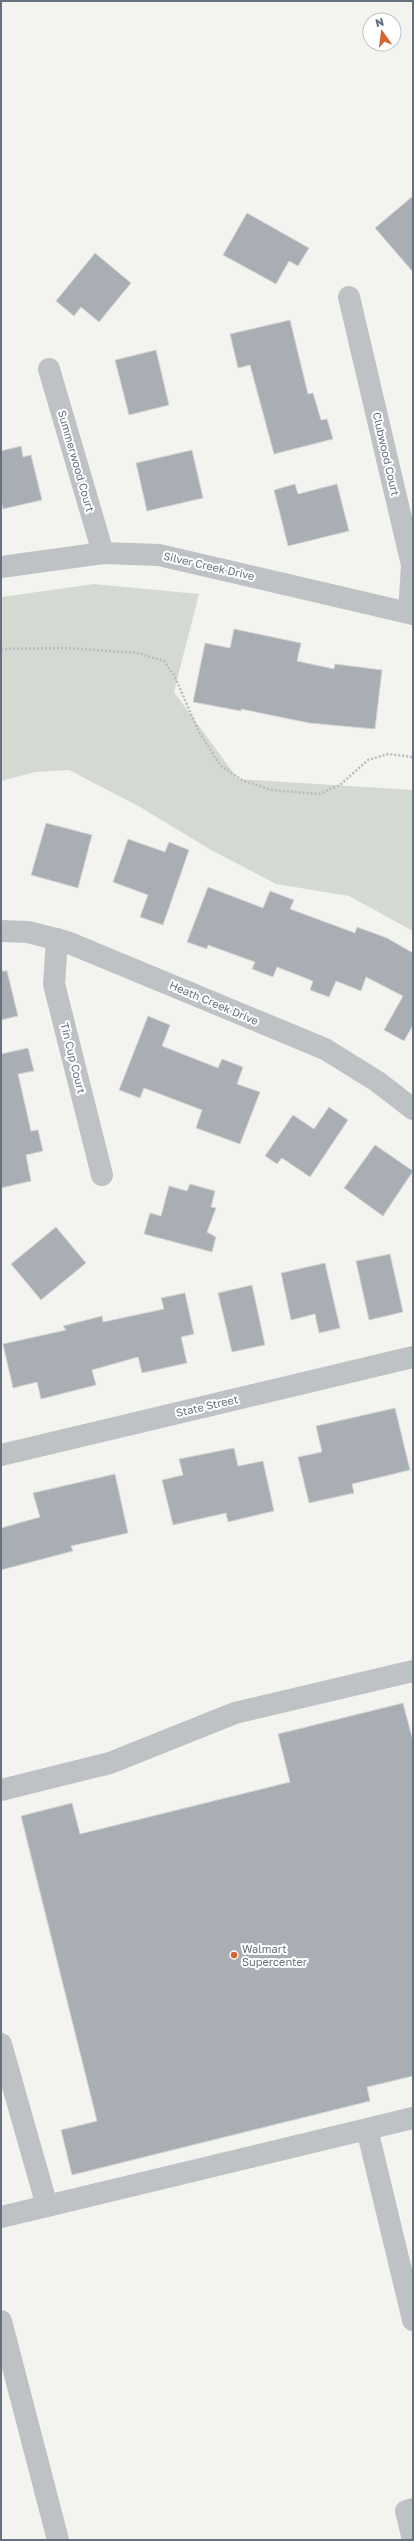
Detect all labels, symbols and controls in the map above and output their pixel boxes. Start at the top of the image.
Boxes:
north arrow [362,12,402,52]
text: N [374,14,385,29]
street label: Summerwood Court [56,408,97,513]
street label: Clubwood Court [371,411,402,497]
street label: Silver Creek Drive [162,549,256,582]
street label: Heath Creek Drive [168,978,261,1027]
street label: Tin Cup Court [58,1021,89,1095]
street label: State Street [175,1392,239,1419]
place label: Walmart Supercenter [242,1942,308,1968]
marker: Walmart Supercenter [229,1950,239,1960]

